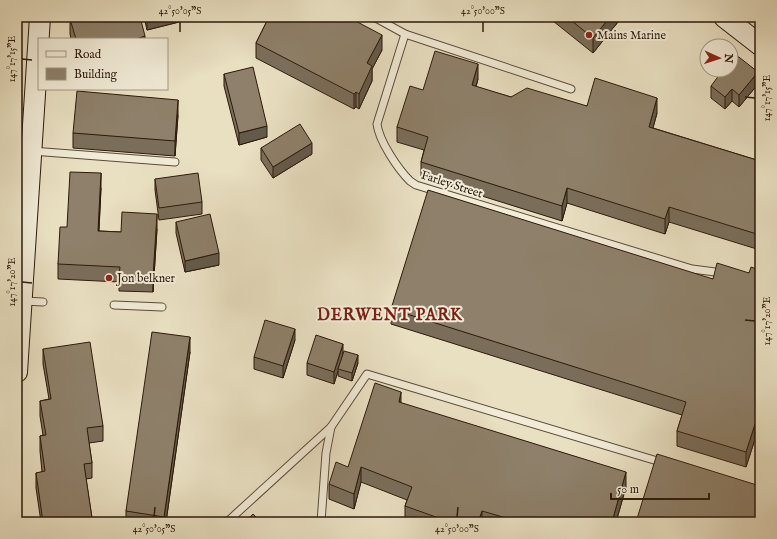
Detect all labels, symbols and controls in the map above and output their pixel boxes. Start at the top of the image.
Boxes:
text: 42°50'05"S [159,5,201,18]
text: 42°50'00"S [461,5,505,18]
place label: Mains Marine [597,28,666,43]
marker: Mains Marine [584,30,594,40]
text: 147°17'15"E [6,36,19,82]
legend [38,38,168,90]
north arrow [699,38,739,78]
text: Road [74,47,102,62]
text: N [721,52,735,64]
text: Building [74,67,118,82]
text: 147°17'15"E [761,75,774,121]
street label: Farley Street [419,167,485,202]
text: 147°17'20"E [6,258,19,306]
place label: Jon belkner [115,271,176,287]
marker: Jon belkner [104,273,114,283]
text: 147°17'20"E [761,297,774,345]
district label: DERWENT PARK [317,306,463,326]
scale bar [611,475,709,501]
text: 50 m [617,482,639,497]
text: 42°50'05"S [133,523,175,536]
text: 42°50'00"S [435,523,479,536]

